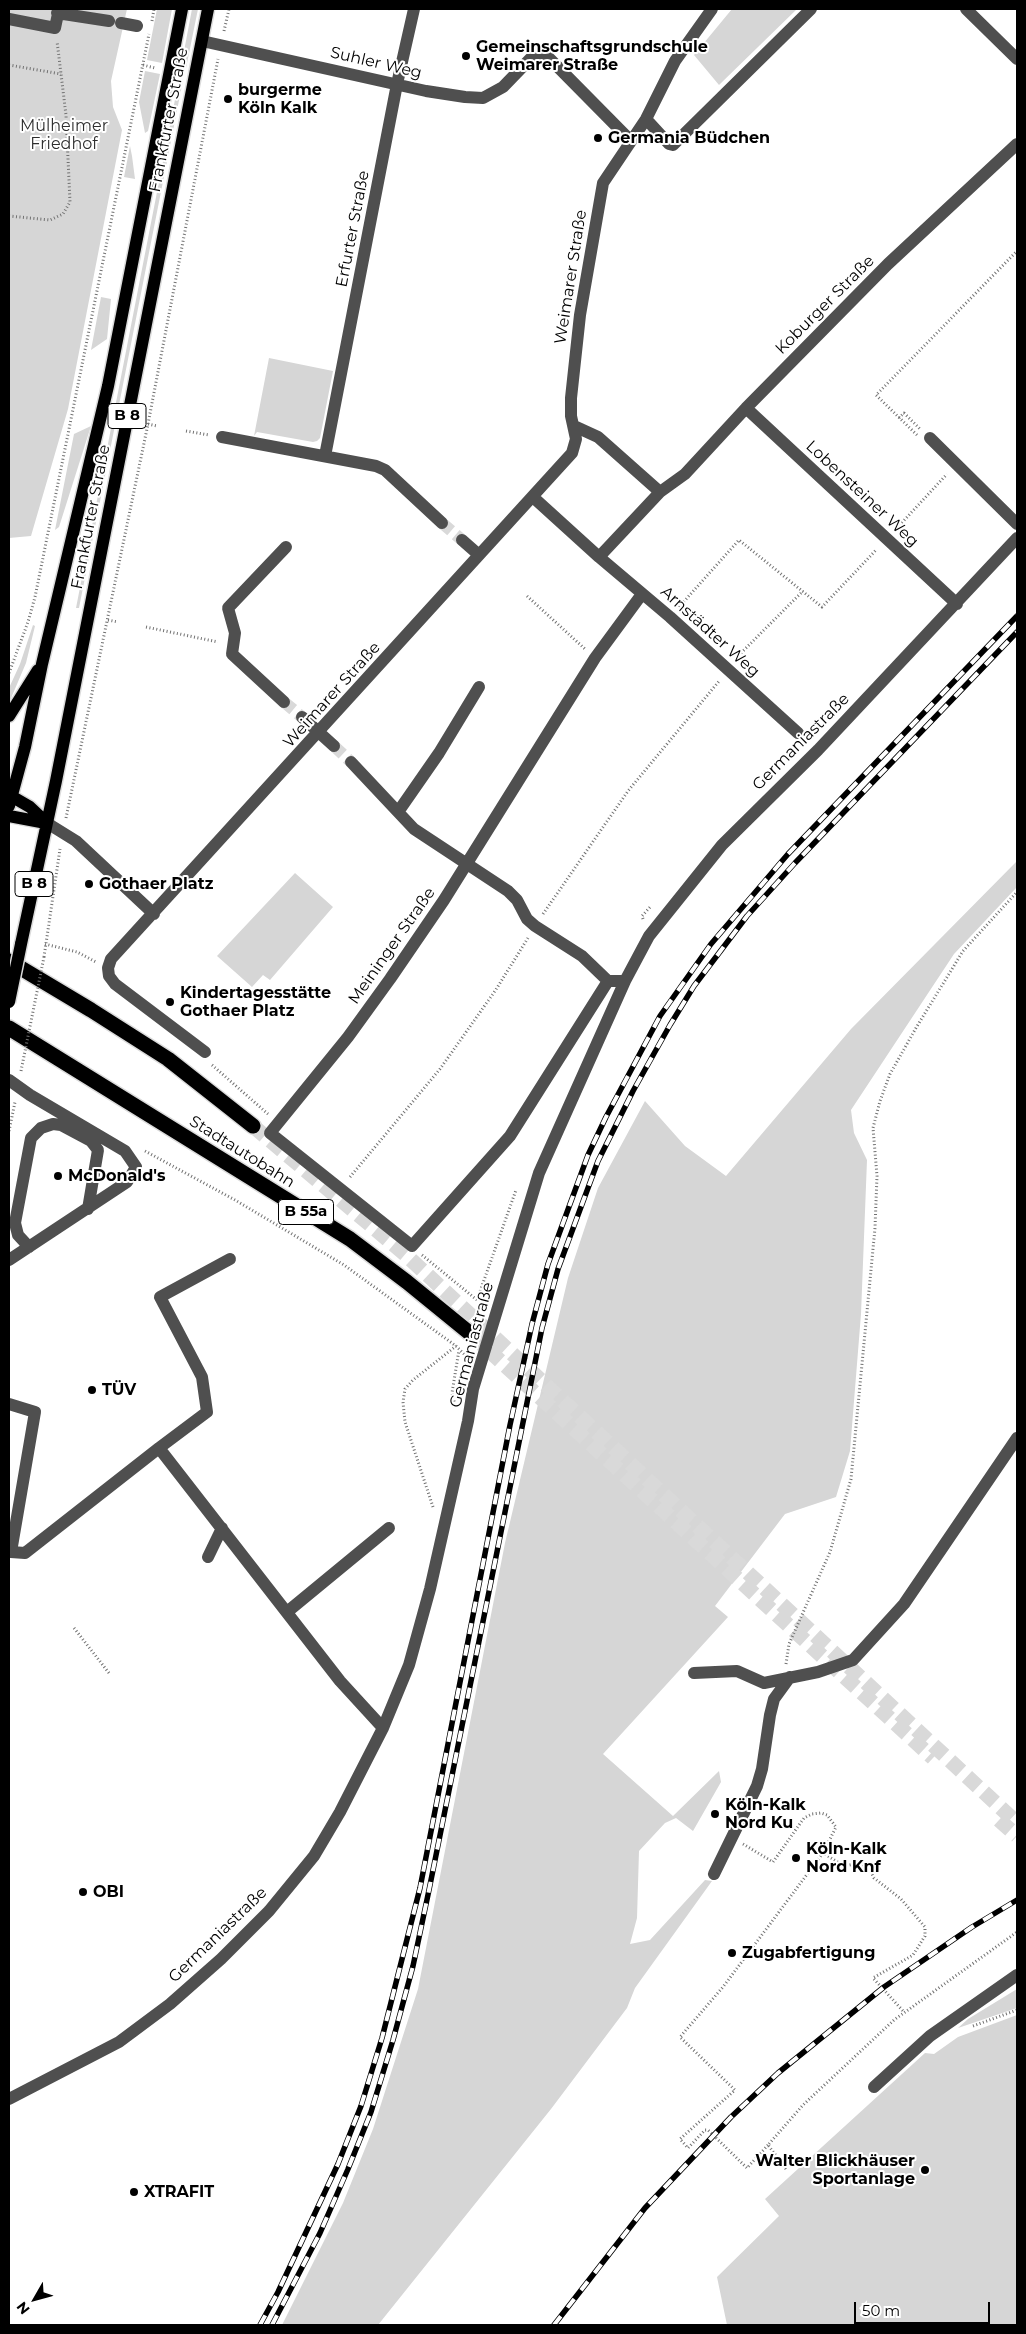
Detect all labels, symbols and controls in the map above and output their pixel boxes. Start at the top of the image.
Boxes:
place label: Gemeinschaftsgrundschule Weimarer Straße [476,37,708,75]
street label: Suhler Weg [328,43,424,83]
street label: Frankfurter Straße [146,46,192,194]
marker: Gemeinschaftsgrundschule Weimarer Straße [460,50,472,62]
place label: burgerme Köln Kalk [238,80,322,118]
marker: burgerme Köln Kalk [222,93,234,105]
park label: Mülheimer Friedhof [20,116,108,154]
place label: Germania Büdchen [608,128,770,148]
marker: Germania Büdchen [592,132,604,144]
street label: Erfurter Straße [332,169,374,289]
street label: Weimarer Straße [551,209,591,345]
street label: Koburger Straße [772,252,878,358]
road number: B 8 [108,404,146,428]
street label: Lobensteiner Weg [802,437,922,551]
street label: Frankfurter Straße [68,443,114,591]
street label: Arnstädter Weg [656,582,764,682]
street label: Weimarer Straße [279,638,385,752]
street label: Germaniastraße [749,690,853,794]
road number: B 8 [15,872,53,896]
place label: Gothaer Platz [99,874,213,894]
marker: Gothaer Platz [83,878,95,890]
street label: Meininger Straße [344,884,440,1008]
place label: Kindertagesstätte Gothaer Platz [180,983,331,1021]
marker: Kindertagesstätte Gothaer Platz [164,996,176,1008]
street label: Stadtautobahn [186,1112,298,1192]
place label: McDonald's [68,1166,165,1186]
marker: McDonald's [52,1170,64,1182]
road number: B 55a [278,1200,334,1224]
street label: Germaniastraße [446,1280,498,1410]
place label: TÜV [102,1380,136,1400]
marker: TÜV [86,1384,98,1396]
place label: Köln-Kalk Nord Ku [725,1795,806,1833]
marker: Köln-Kalk Nord Ku [709,1808,721,1820]
place label: Köln-Kalk Nord Knf [806,1839,887,1877]
marker: Köln-Kalk Nord Knf [790,1852,802,1864]
place label: OBI [93,1882,124,1902]
street label: Germaniastraße [165,1883,271,1987]
marker: OBI [77,1886,89,1898]
place label: Zugabfertigung [742,1943,875,1963]
marker: Zugabfertigung [726,1947,738,1959]
place label: Walter Blickhäuser Sportanlage [755,2151,915,2189]
marker: Walter Blickhäuser Sportanlage [919,2164,931,2176]
place label: XTRAFIT [144,2182,214,2202]
marker: XTRAFIT [128,2186,140,2198]
north arrow [10,2274,60,2324]
scale bar [856,2292,992,2324]
text: N [13,2298,34,2318]
text: 50 m [862,2301,900,2320]

